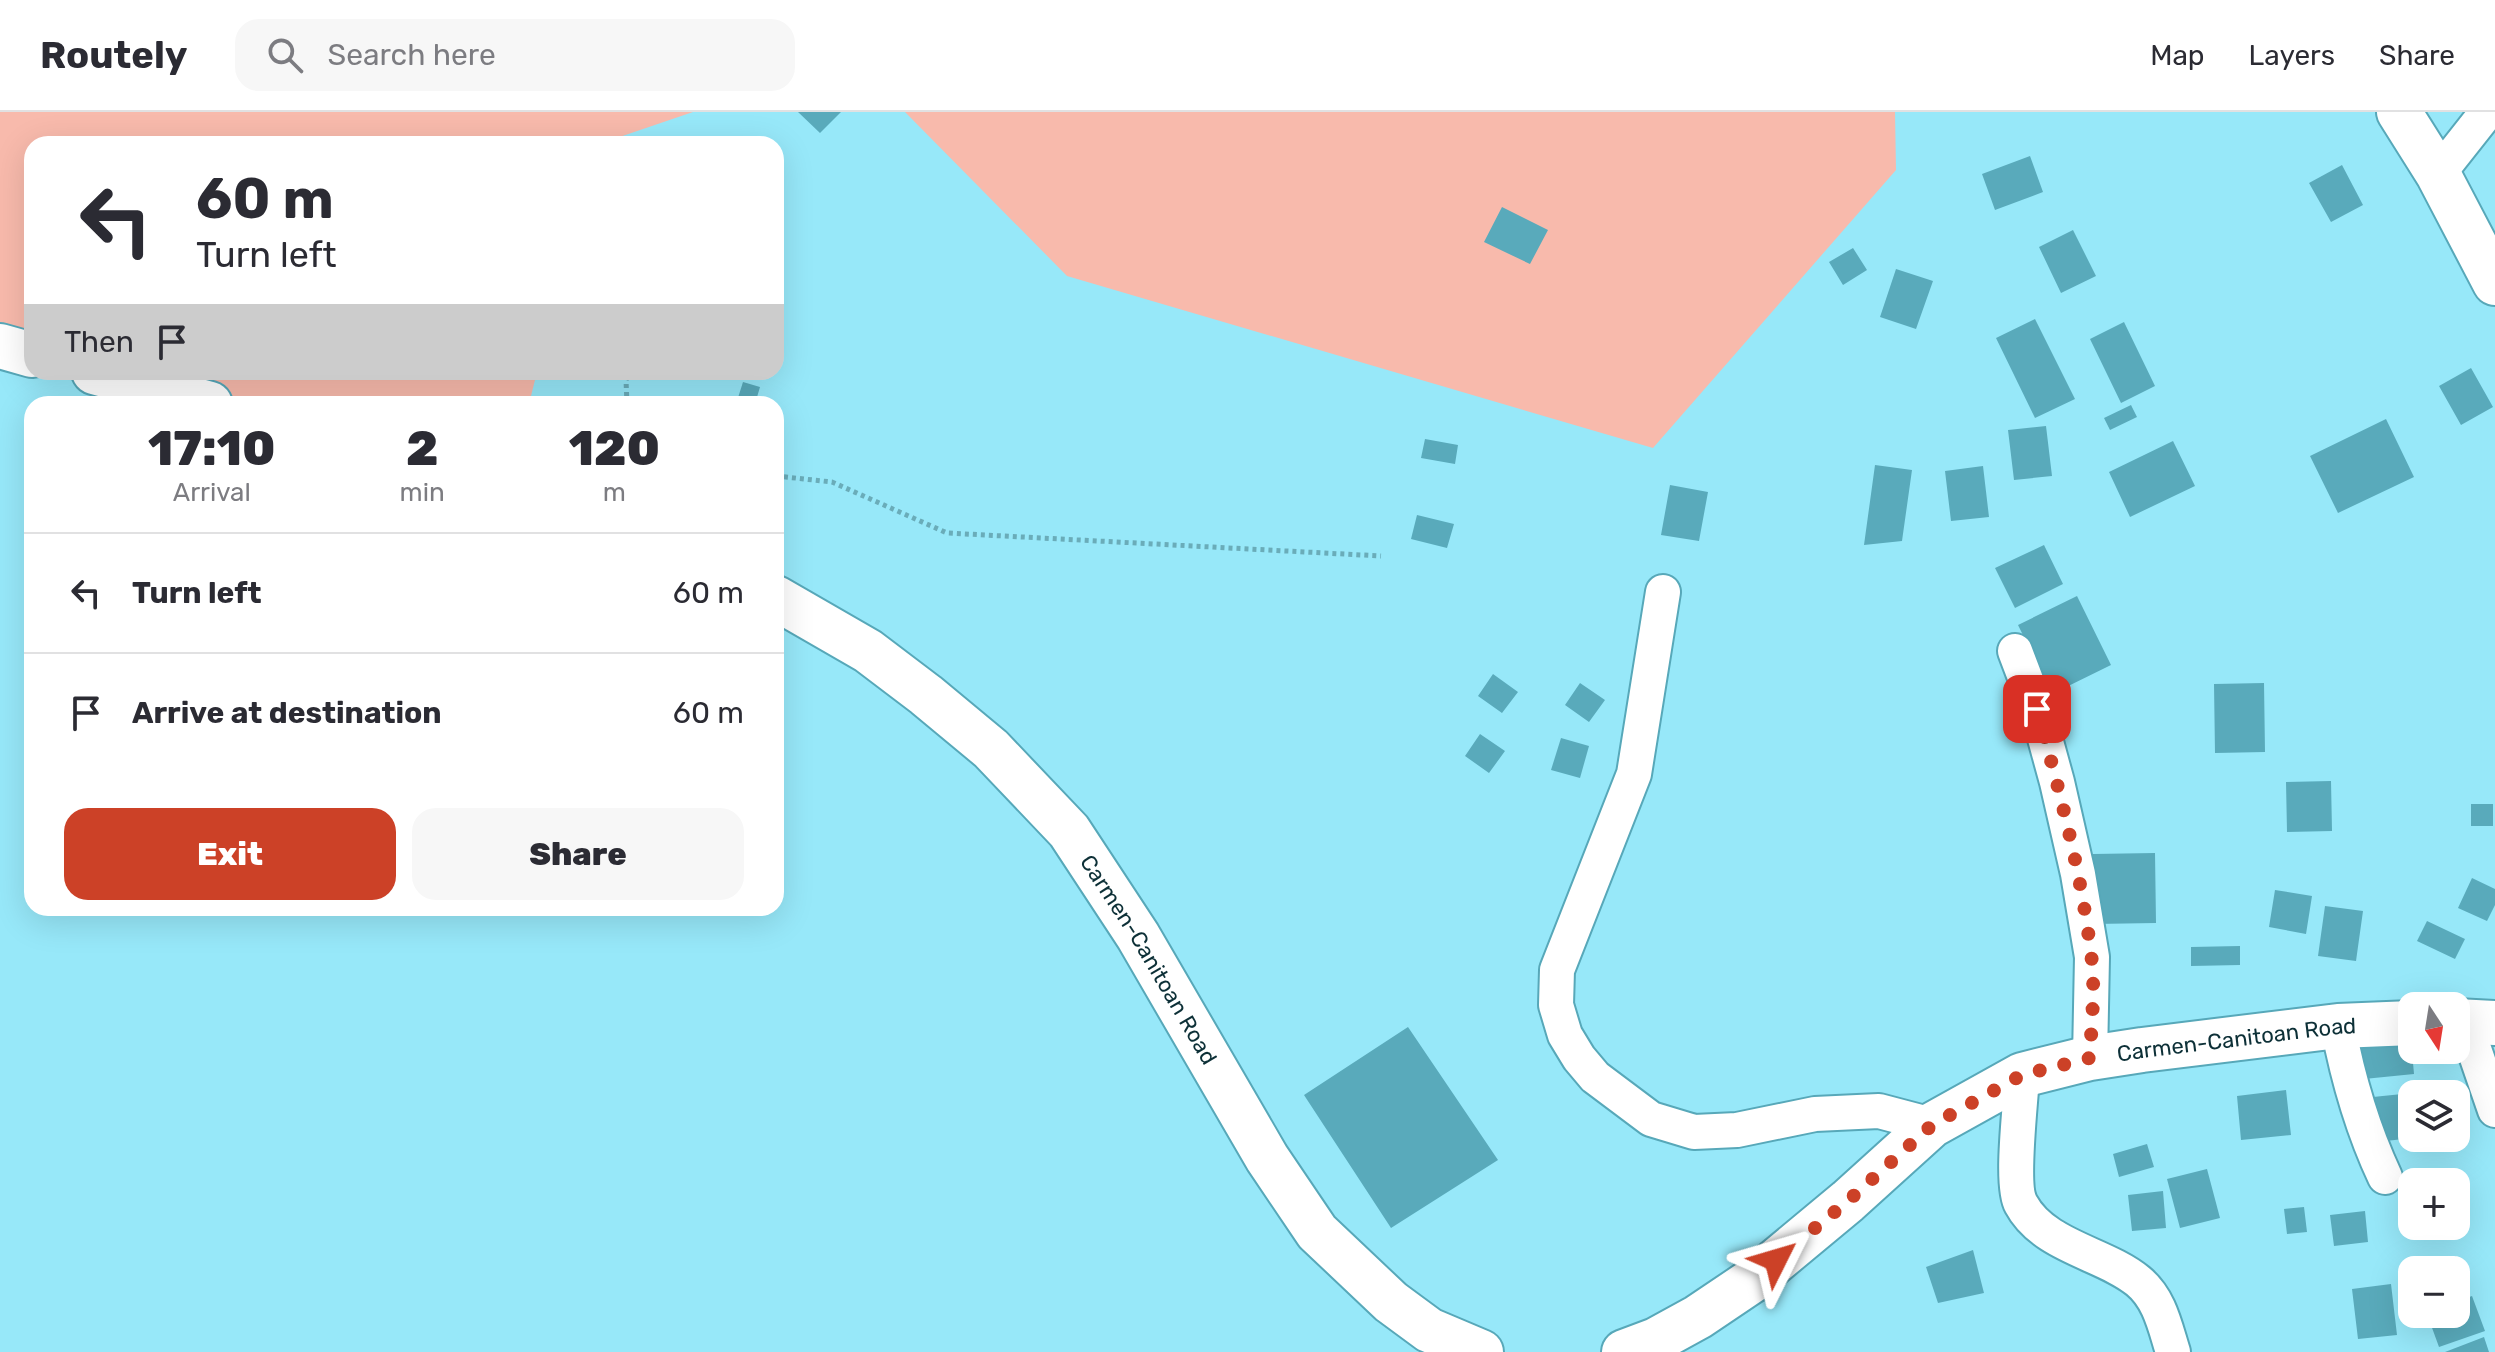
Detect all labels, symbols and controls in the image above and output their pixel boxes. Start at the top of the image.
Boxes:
search box [235,19,795,91]
text: Routely [40,32,187,78]
icon: search [263,33,307,77]
text: Search here [327,37,496,73]
text: Map [2150,39,2205,72]
text: Layers [2249,39,2335,72]
text: Share [2379,39,2455,72]
text: 60 m [196,166,334,232]
icon: left [64,168,168,272]
text: Turn left [196,233,337,276]
icon: arrive [150,320,194,364]
text: Then [64,324,134,360]
text: 17:10 [148,420,276,477]
text: 2 [406,420,438,477]
text: 120 [569,420,660,477]
text: Arrival [173,477,251,508]
text: min [400,477,445,508]
text: m [603,477,626,508]
icon: left [64,571,108,615]
text: Turn left [132,575,262,611]
text: 60 m [673,575,744,611]
pin [2003,675,2071,743]
icon: arrive [2015,687,2059,731]
icon: arrive [64,691,108,735]
text: Arrive at destination [132,695,442,731]
text: 60 m [673,695,744,731]
button: Exit [64,808,396,900]
button: Share [412,808,744,900]
street label: Carmen-Canitoan Road [1074,850,1223,1069]
north arrow [2398,992,2470,1064]
map controls [2398,992,2470,1328]
street label: Carmen-Canitoan Road [2115,1012,2357,1068]
button: layers [2398,1080,2470,1152]
button: + [2398,1168,2470,1240]
position arrow [1734,1218,1818,1302]
button: − [2398,1256,2470,1328]

